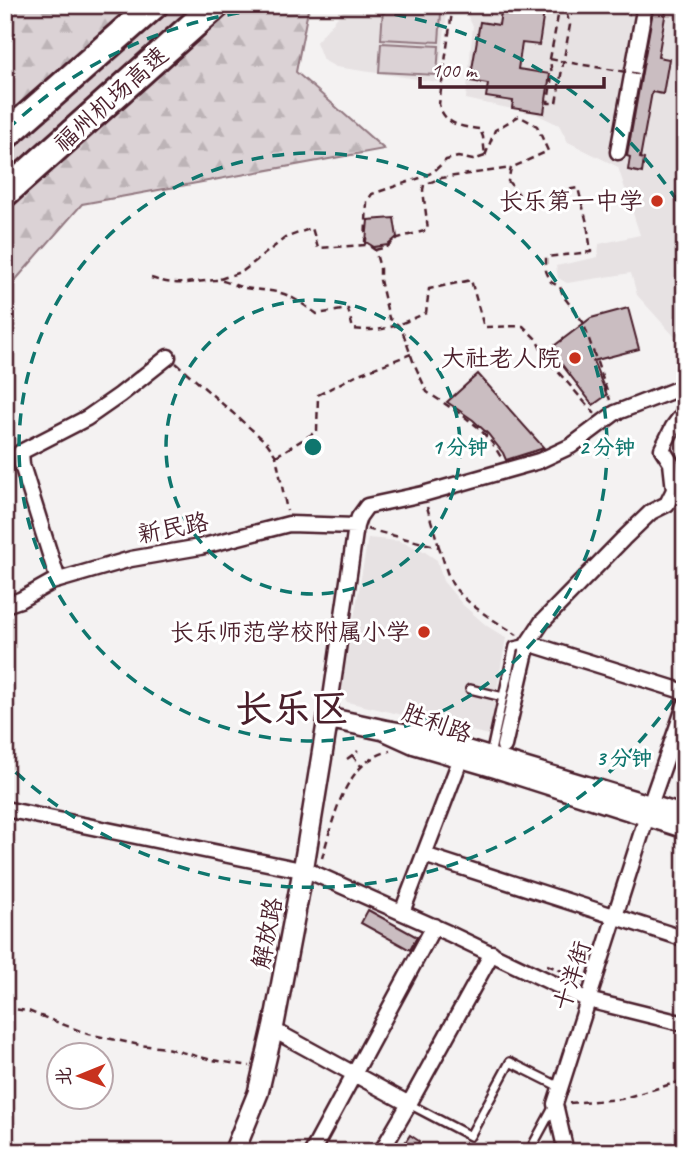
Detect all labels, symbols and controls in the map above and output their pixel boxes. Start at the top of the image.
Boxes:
street label: 福州机场高速 [47,40,175,158]
scale bar [420,46,604,90]
text: 100 m [431,57,478,83]
place label: 长乐第一中学 [499,186,643,216]
marker: 长乐第一中学 [649,193,665,209]
place label: 大社老人院 [441,343,561,373]
marker: 大社老人院 [567,350,583,366]
text: 1 分钟 [432,434,488,460]
text: 2 分钟 [579,434,635,460]
centre of rings [301,435,325,459]
street label: 新民路 [135,506,211,550]
place label: 长乐师范学校附属小学 [170,617,410,647]
marker: 长乐师范学校附属小学 [416,624,432,640]
district label: 长乐区 [235,685,349,732]
street label: 胜利路 [398,697,476,749]
text: 3 分钟 [596,745,652,771]
street label: 解放路 [245,895,289,971]
street label: 十洋街 [547,937,597,1015]
north arrow [46,1042,116,1112]
text: 北 [52,1067,76,1086]

